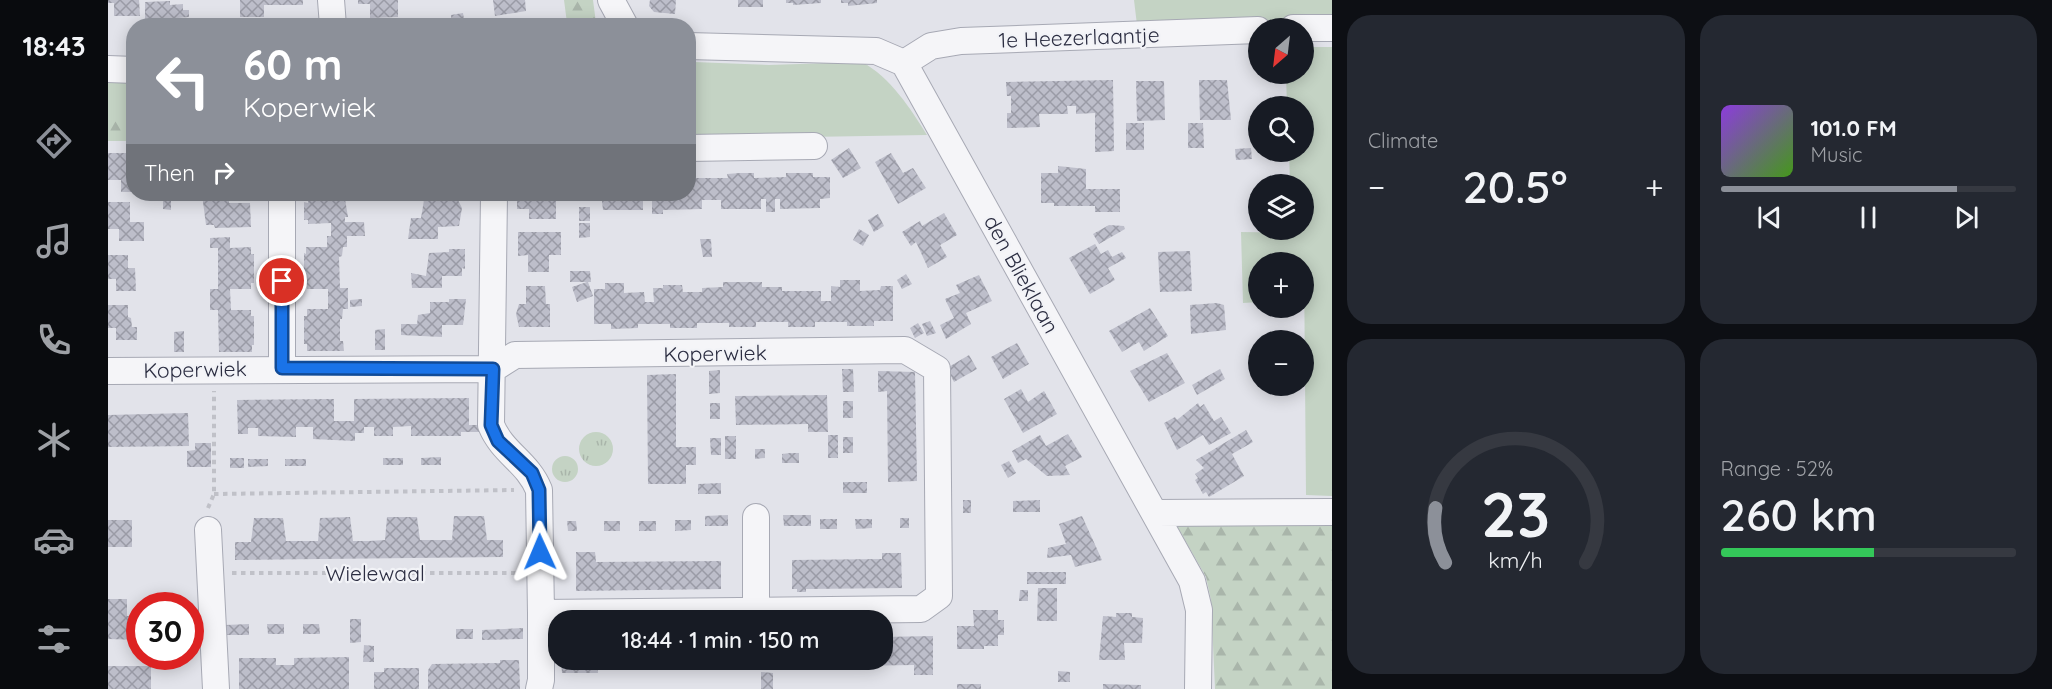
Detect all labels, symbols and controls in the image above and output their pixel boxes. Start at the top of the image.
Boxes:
north arrow [1248,18,1314,84]
map controls [1248,18,1314,396]
street label: 1e Heezerlaantje [998,21,1160,53]
text: 18:43 [22,29,86,63]
text: 60 m [243,38,343,91]
icon: left [144,42,222,120]
text: Koperwiek [243,90,376,124]
button: search [1248,96,1314,162]
text: 101.0 FM [1811,114,1897,142]
icon: directions [33,120,75,162]
text: Climate [1368,128,1438,153]
text: Music [1811,142,1862,167]
icon: right [207,156,240,189]
text: 20.5° [1462,158,1568,214]
text: Then [144,159,195,187]
text: − [1368,166,1385,207]
text: + [1645,166,1663,207]
button: layers [1248,174,1314,240]
icon: previous [1753,201,1786,234]
icon: pause [1852,201,1885,234]
icon: next [1950,201,1983,234]
street label: den Blieklaan [979,210,1065,338]
icon: music [33,220,75,262]
button: + [1248,252,1314,318]
pin [256,255,307,306]
icon: arrive [265,264,298,297]
icon: phone [33,319,75,361]
button: − [1248,330,1314,396]
street label: Koperwiek [663,339,767,367]
street label: Koperwiek [143,355,247,383]
icon: climate [33,419,75,461]
text: Range · 52% [1721,456,1833,481]
text: 23 [1481,475,1550,553]
text: 260 km [1721,486,1877,542]
icon: car [33,519,75,561]
position arrow [508,520,572,584]
text: km/h [1489,548,1543,574]
street label: Wielewaal [325,560,425,586]
speed limit sign: 30 [126,592,204,670]
icon: filters [33,618,75,660]
text: 18:44 · 1 min · 150 m [622,626,819,654]

